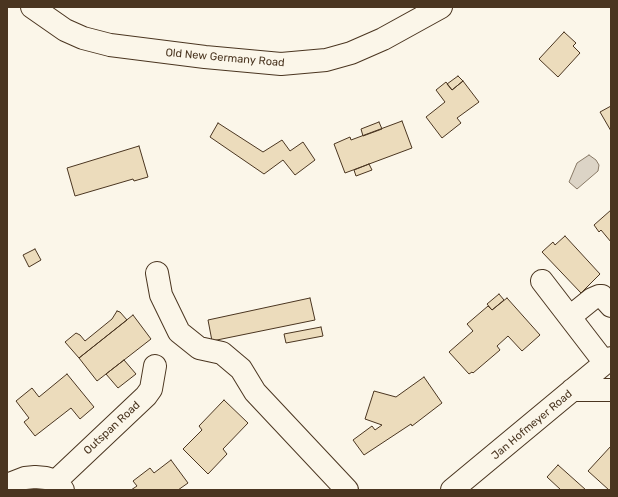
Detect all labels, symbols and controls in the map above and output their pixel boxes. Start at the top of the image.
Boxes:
street label: Old New Germany Road [165,46,285,70]
street label: Jan Hofmeyer Road [489,387,575,463]
street label: Outspan Road [81,399,143,457]

